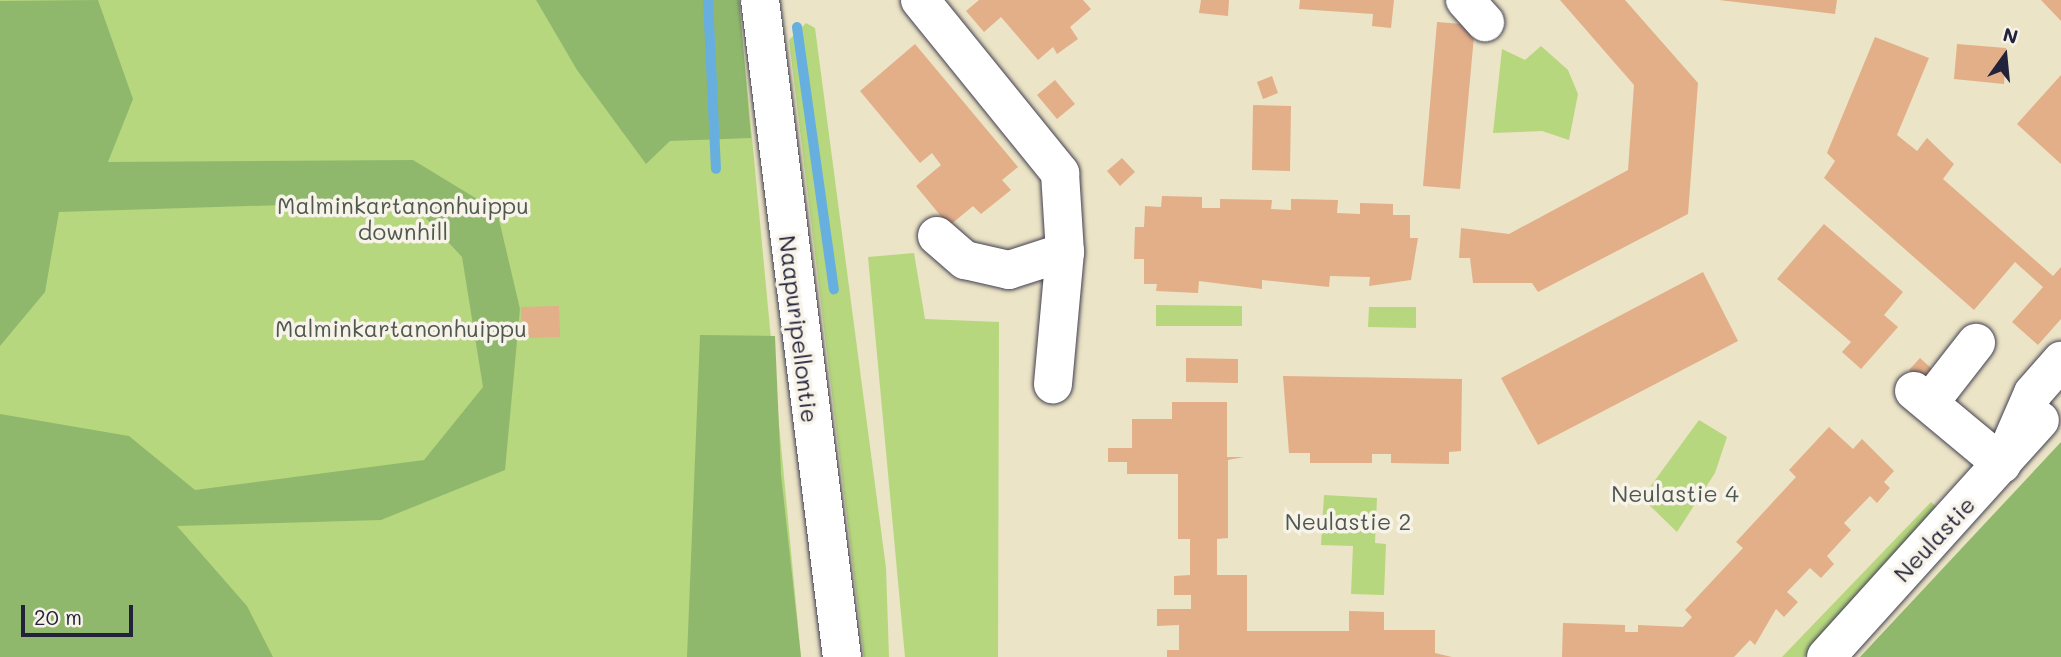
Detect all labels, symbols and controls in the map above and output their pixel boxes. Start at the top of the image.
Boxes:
north arrow [1970,21,2040,91]
text: N [2000,21,2021,49]
park label: Malminkartanonhuippu downhill [277,191,529,245]
street label: Naapuripellontie [774,234,824,424]
park label: Malminkartanonhuippu [275,314,527,342]
park label: Neulastie 4 [1611,479,1739,507]
street label: Neulastie [1888,491,1980,587]
park label: Neulastie 2 [1285,507,1411,535]
scale bar [24,590,136,634]
text: 20 m [34,603,82,630]

